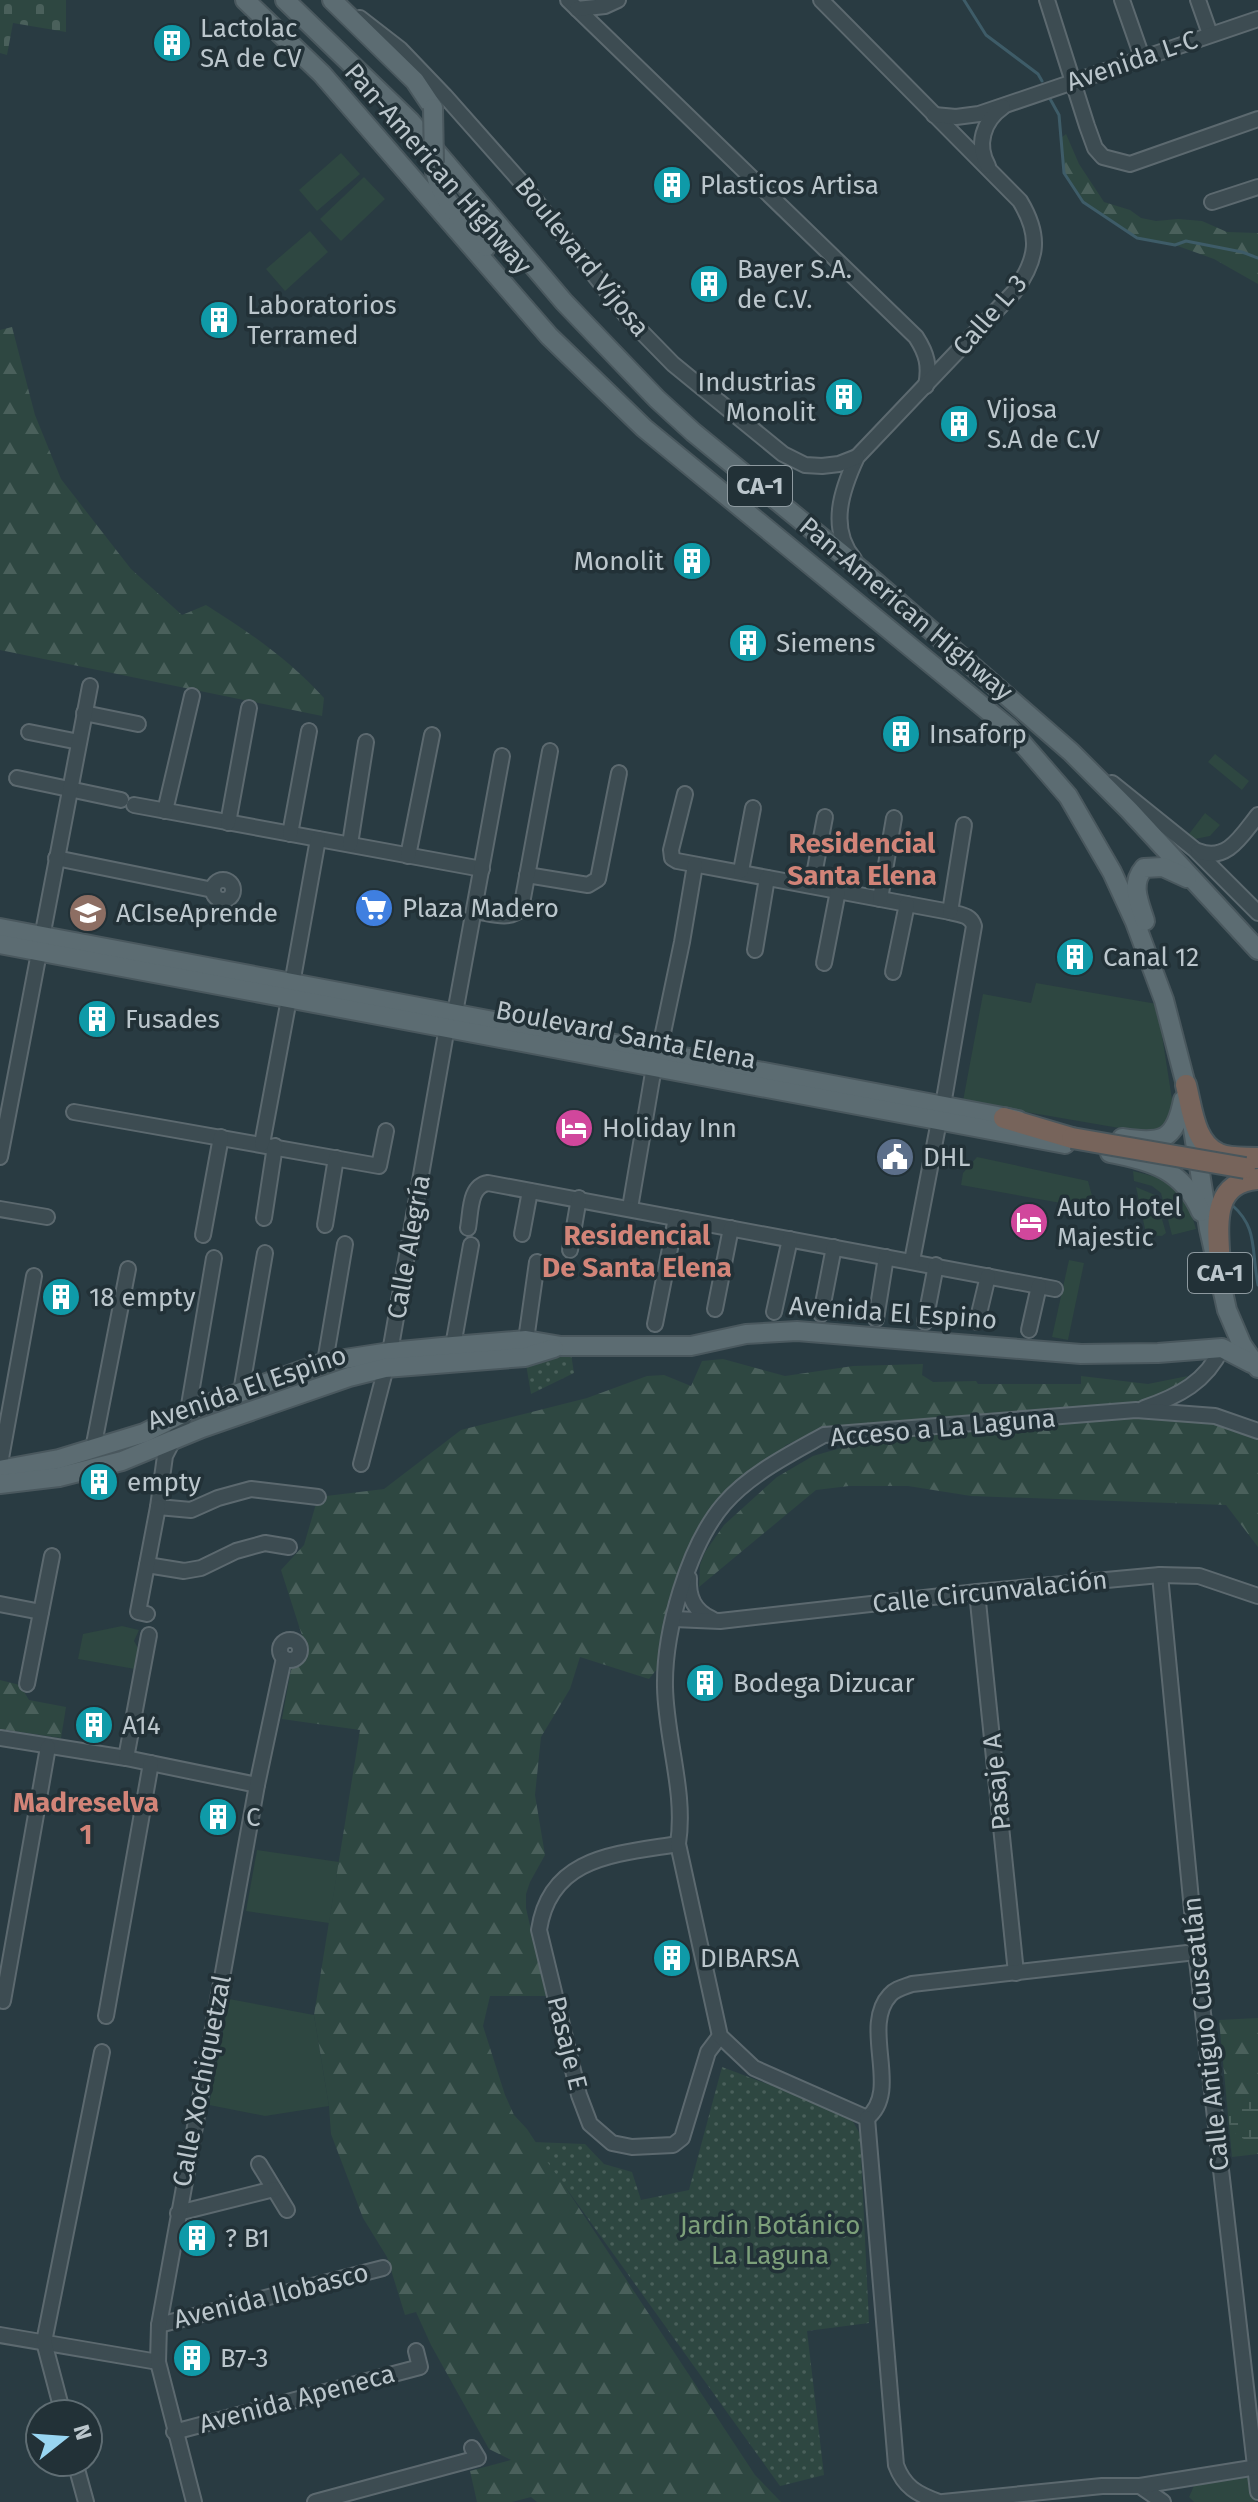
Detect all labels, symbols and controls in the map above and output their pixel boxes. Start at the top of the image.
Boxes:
place label: Lactolac SA de CV [200,13,302,74]
building icon: Lactolac SA de CV [151,22,193,64]
street label: Avenida L-C [1063,24,1202,98]
street label: Pan-American Highway [338,57,538,281]
building icon: Plasticos Artisa [651,164,693,206]
place label: Plasticos Artisa [700,170,879,201]
street label: Boulevard Vijosa [508,171,656,343]
place label: Bayer S.A. de C.V. [737,254,852,315]
building icon: Bayer S.A. de C.V. [688,263,730,305]
street label: Calle L 3 [946,268,1034,362]
place label: Laboratorios Terramed [247,290,397,351]
building icon: Laboratorios Terramed [198,299,240,341]
place label: Industrias Monolit [697,367,817,428]
building icon: Industrias Monolit [823,376,865,418]
place label: Vijosa S.A de C.V [987,394,1100,455]
building icon: Vijosa S.A de C.V [938,403,980,445]
road number: CA-1 [728,466,792,506]
street label: Pan-American Highway [793,511,1019,707]
building icon: Monolit [671,540,713,582]
place label: Monolit [574,546,665,577]
building icon: Siemens [727,622,769,664]
place label: Siemens [776,628,876,659]
building icon: Insaforp [880,713,922,755]
place label: Insaforp [929,719,1027,750]
district label: Residencial Santa Elena [787,827,937,892]
supermarket icon: Plaza Madero [353,887,395,929]
school or university icon: ACIseAprende [67,892,109,934]
place label: Plaza Madero [402,893,559,924]
place label: ACIseAprende [116,898,278,929]
building icon: Canal 12 [1054,936,1096,978]
place label: Canal 12 [1103,942,1199,973]
street label: Boulevard Santa Elena [493,995,759,1075]
building icon: Fusades [76,998,118,1040]
place label: Fusades [125,1004,220,1035]
hotel icon: Holiday Inn [553,1107,595,1149]
place label: Holiday Inn [602,1113,737,1144]
public building icon: DHL [874,1136,916,1178]
place label: DHL [923,1142,970,1173]
street label: Calle Alegría [381,1172,437,1322]
place label: Auto Hotel Majestic [1057,1192,1182,1253]
hotel icon: Auto Hotel Majestic [1008,1201,1050,1243]
district label: Residencial De Santa Elena [542,1219,732,1284]
road number: CA-1 [1188,1253,1252,1293]
building icon: 18 empty [40,1276,82,1318]
place label: 18 empty [89,1282,196,1313]
street label: Avenida El Espino [788,1290,998,1336]
street label: Avenida El Espino [143,1339,351,1437]
street label: Acceso a La Laguna [829,1403,1057,1453]
building icon: empty [78,1461,120,1503]
place label: empty [127,1467,201,1498]
street label: Calle Circunvalación [871,1564,1109,1620]
building icon: Bodega Dizucar [684,1662,726,1704]
place label: Bodega Dizucar [733,1668,914,1699]
building icon: A14 [73,1704,115,1746]
place label: A14 [122,1710,161,1741]
street label: Pasaje A [977,1732,1017,1832]
district label: Madreselva 1 [13,1786,159,1851]
building icon: C [197,1796,239,1838]
place label: C [246,1802,261,1833]
street label: Calle Antiguo Cuscatlán [1176,1895,1236,2173]
building icon: DIBARSA [651,1937,693,1979]
place label: DIBARSA [700,1943,800,1974]
street label: Calle Xochiquetzal [166,1972,238,2189]
street label: Pasaje E [540,1993,594,2093]
park label: Jardín Botánico La Laguna [680,2210,860,2271]
building icon: ? B1 [176,2217,218,2259]
place label: ? B1 [225,2223,270,2254]
street label: Avenida Ilobasco [170,2257,372,2335]
building icon: B7-3 [171,2337,213,2379]
place label: B7-3 [220,2343,268,2374]
street label: Avenida Apeneca [196,2358,398,2440]
north arrow [24,2398,104,2478]
text: N [68,2421,98,2443]

